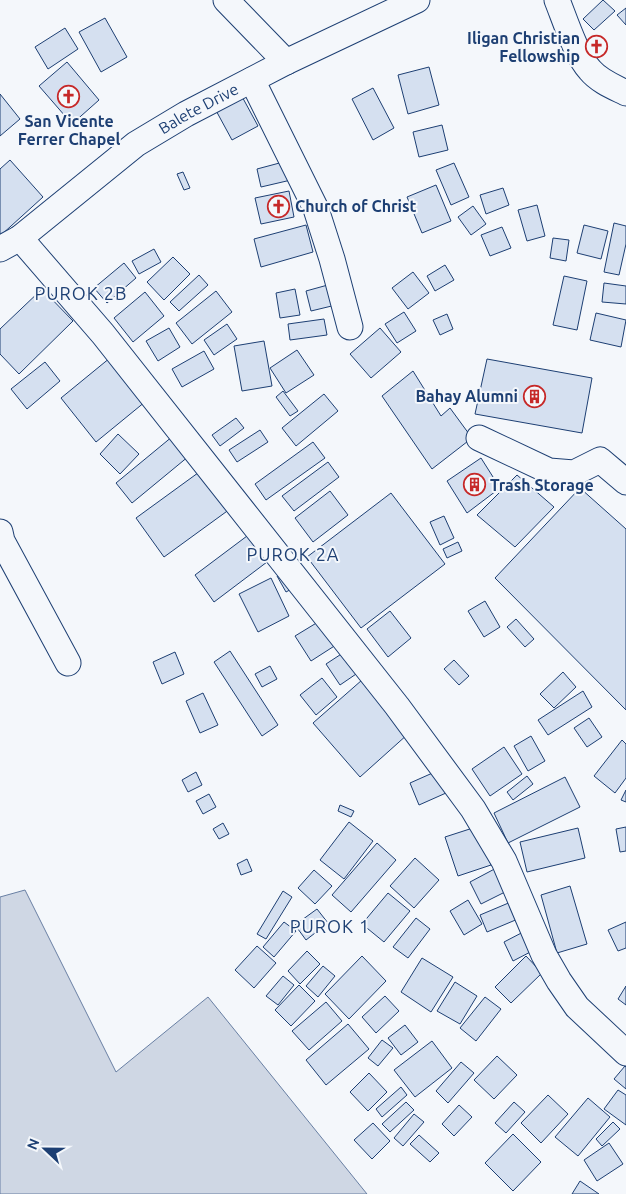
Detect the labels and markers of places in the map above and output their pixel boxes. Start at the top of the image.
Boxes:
place label: Iligan Christian Fellowship [467,29,580,65]
church icon: Iligan Christian Fellowship [584,35,608,59]
church icon: San Vicente Ferrer Chapel [57,85,81,109]
place label: San Vicente Ferrer Chapel [18,112,120,148]
church icon: Church of Christ [267,194,291,218]
place label: Church of Christ [295,197,417,215]
building icon: Bahay Alumni [522,384,546,408]
place label: Bahay Alumni [415,387,518,405]
building icon: Trash Storage [462,473,486,497]
place label: Trash Storage [490,476,594,494]

